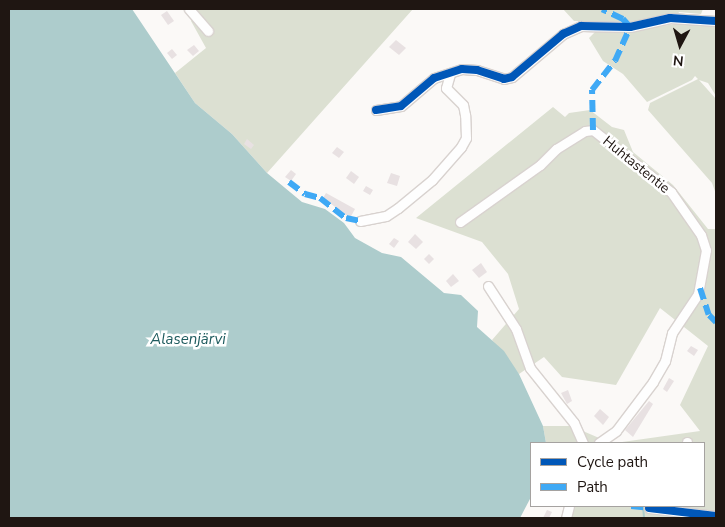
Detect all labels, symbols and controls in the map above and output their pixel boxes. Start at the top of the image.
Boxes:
north arrow [655,20,705,70]
text: N [672,50,685,70]
street label: Huhtastentie [599,133,673,197]
water label: Alasenjärvi [150,331,226,349]
legend [530,442,705,507]
text: Cycle path [577,452,648,472]
text: Path [577,477,608,497]

